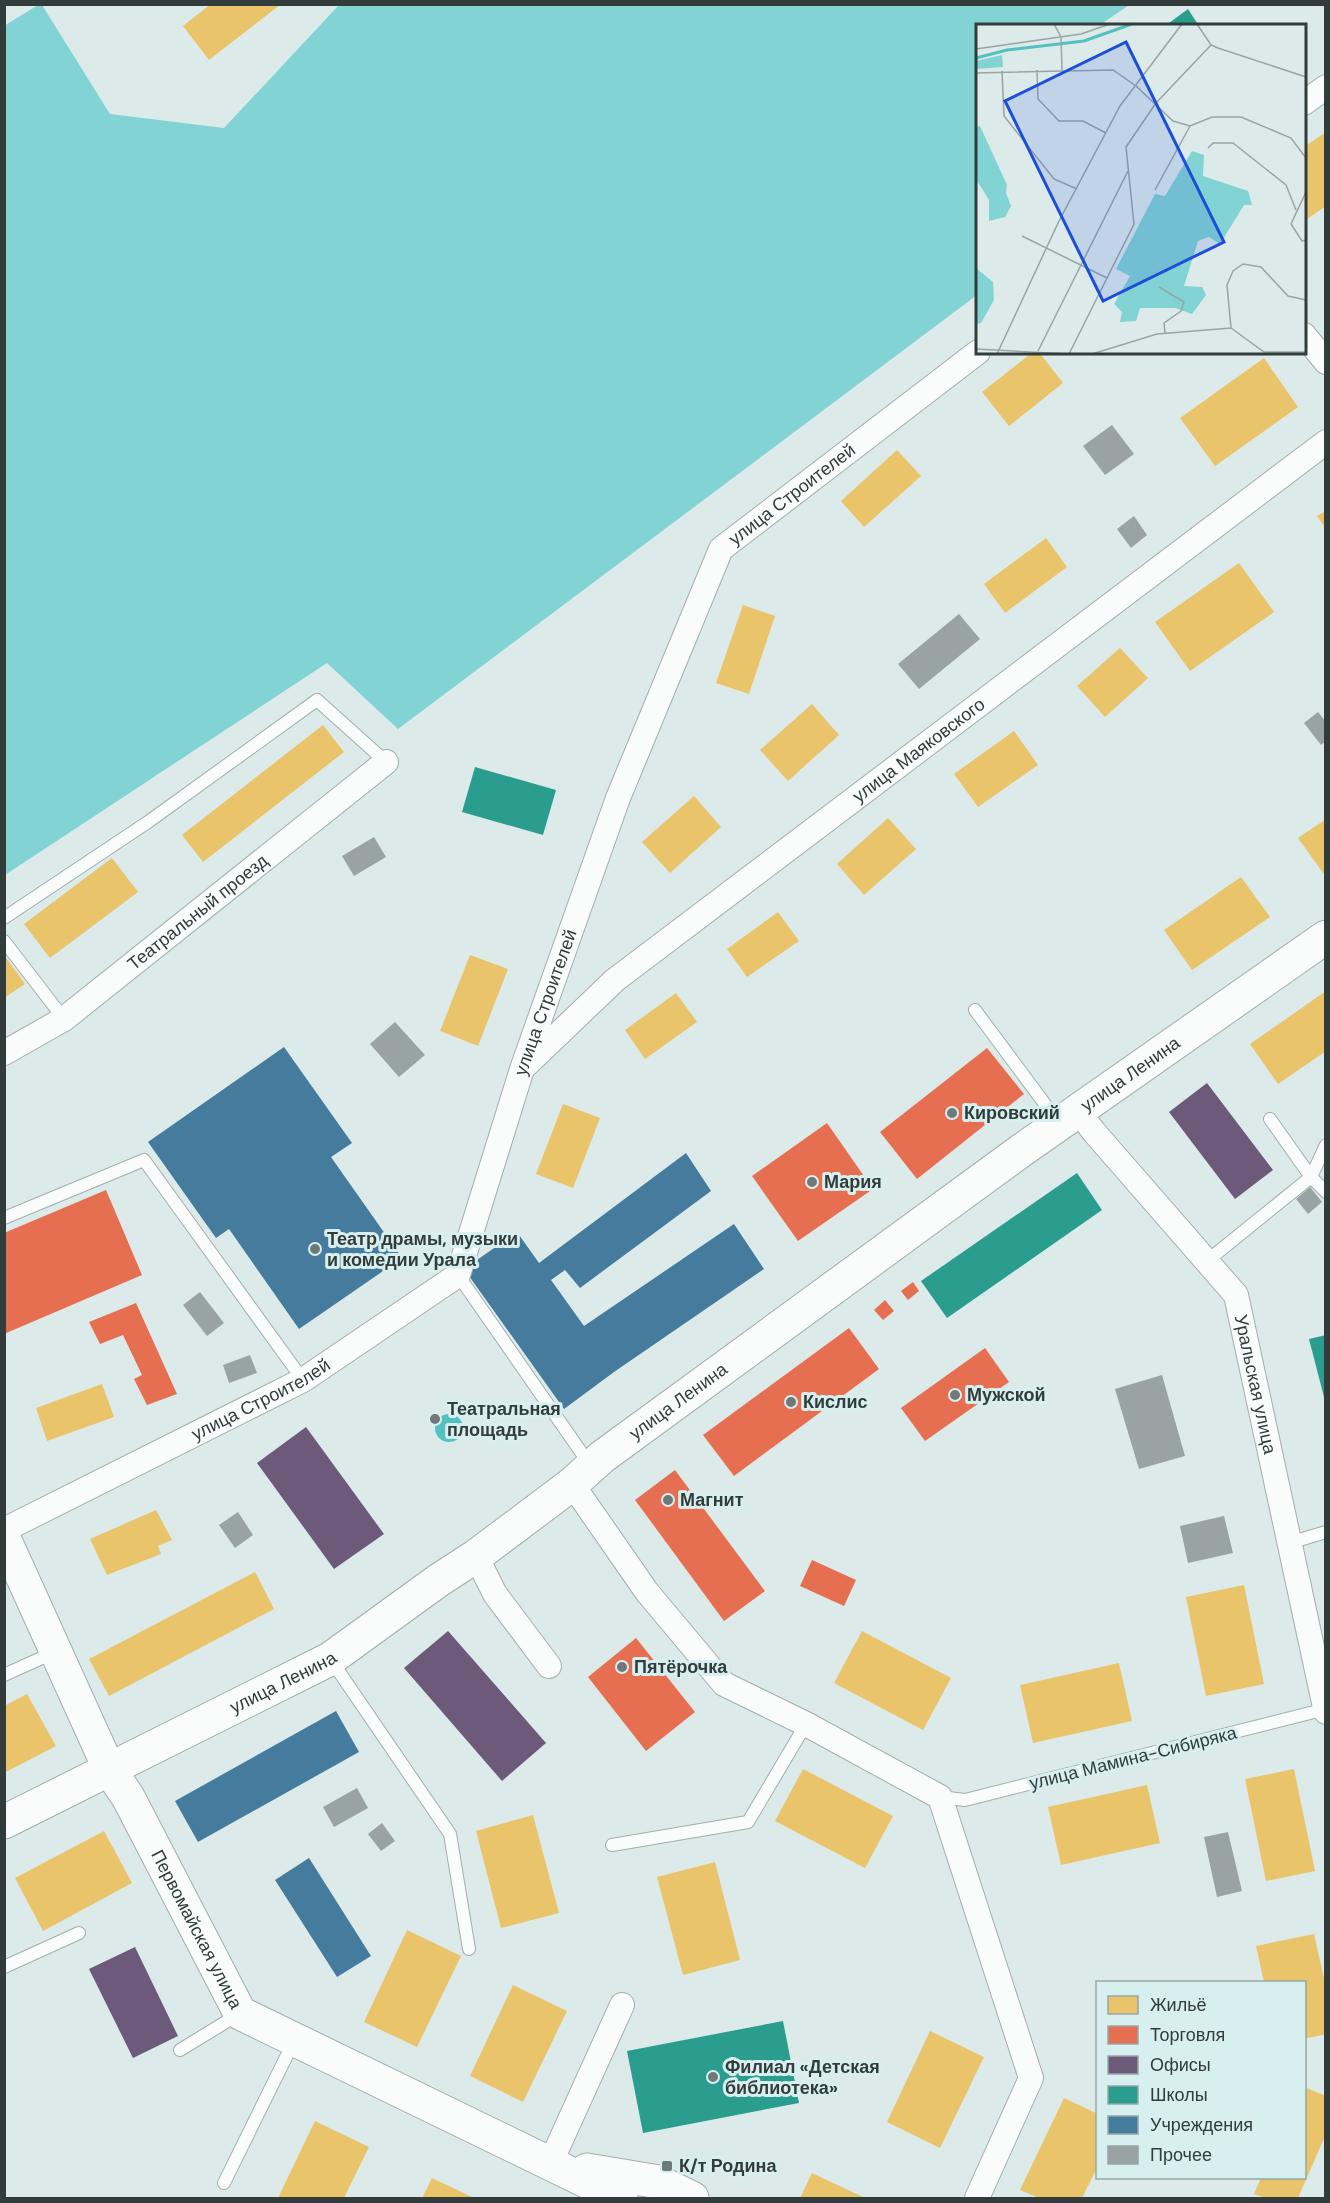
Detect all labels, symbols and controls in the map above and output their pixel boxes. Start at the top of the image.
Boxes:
inset map [976,24,1306,354]
street label: улица Строителей [724,438,860,551]
street label: улица Маяковского [848,692,990,808]
street label: Театральный проезд [122,849,273,976]
street label: улица Строителей [509,926,583,1079]
street label: улица Ленина [1076,1030,1186,1117]
place label: Кировский [964,1101,1060,1125]
marker: Кировский [945,1106,959,1120]
place label: Мария [824,1170,882,1194]
marker: Мария [805,1175,819,1189]
place label: Театр драмы, музыки и комедии Урала [327,1227,518,1272]
marker: Театр драмы, музыки и комедии Урала [308,1242,322,1256]
street label: Уральская улица [1229,1312,1282,1457]
street label: улица Строителей [187,1353,335,1446]
street label: улица Ленина [624,1357,733,1445]
place label: Мужской [967,1383,1046,1407]
marker: Мужской [948,1388,962,1402]
place label: Кислис [803,1390,868,1414]
marker: Кислис [784,1395,798,1409]
place label: Театральная площадь [447,1397,561,1442]
marker: Театральная площадь [428,1412,442,1426]
place label: Магнит [680,1488,744,1512]
marker: Магнит [661,1493,675,1507]
street label: улица Ленина [226,1645,342,1719]
place label: Пятёрочка [634,1655,728,1679]
marker: Пятёрочка [615,1660,629,1674]
street label: улица Мамина-Сибиряка [1027,1720,1240,1795]
street label: Первомайская улица [145,1846,248,2014]
legend [1096,1981,1306,2179]
text: Жильё [1150,1993,1207,2017]
text: Торговля [1150,2023,1225,2047]
text: Офисы [1150,2053,1211,2077]
place label: Филиал «Детская библиотека» [725,2055,880,2100]
marker: Филиал «Детская библиотека» [706,2070,720,2084]
text: Школы [1150,2083,1208,2107]
text: Учреждения [1150,2113,1253,2137]
text: Прочее [1150,2143,1212,2167]
place label: К/т Родина [679,2154,777,2178]
marker: К/т Родина [660,2159,674,2173]

